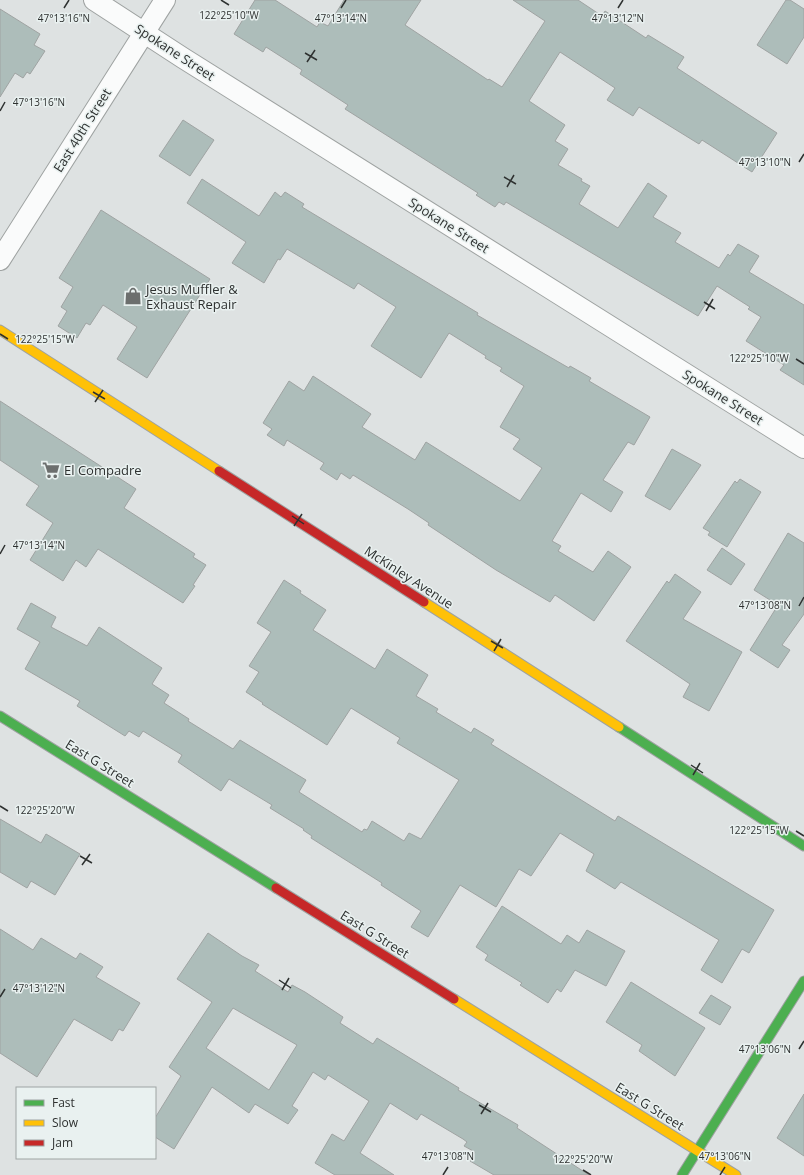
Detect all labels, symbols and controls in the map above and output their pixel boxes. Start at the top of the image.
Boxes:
text: 122°25'10"W [199,8,260,22]
text: 47°13'16"N [38,11,90,25]
text: 47°13'14"N [315,11,367,25]
text: 47°13'12"N [592,11,644,25]
street label: Spokane Street [132,19,219,85]
street label: East 40th Street [49,84,115,175]
text: 47°13'16"N [13,95,65,109]
text: 47°13'10"N [739,155,791,169]
street label: Spokane Street [405,193,493,257]
place label: Jesus Muffler & Exhaust Repair [144,280,238,313]
shop icon: Jesus Muffler & Exhaust Repair [123,286,143,306]
text: 122°25'15"W [15,332,76,346]
text: 122°25'10"W [729,351,790,365]
street label: Spokane Street [679,365,767,429]
supermarket icon: El Compadre [41,460,61,480]
place label: El Compadre [64,461,142,479]
text: 47°13'14"N [13,538,65,552]
street label: McKinley Avenue [361,541,457,613]
text: 47°13'08"N [739,598,791,612]
street label: East G Street [62,735,138,791]
text: 122°25'20"W [15,803,76,817]
text: 122°25'15"W [729,823,790,837]
street label: East G Street [337,906,413,962]
text: 47°13'12"N [13,981,65,995]
text: 47°13'06"N [739,1042,791,1056]
street label: East G Street [612,1078,688,1134]
legend [16,1087,156,1159]
text: Fast [52,1094,75,1111]
text: Slow [52,1114,79,1131]
text: Jam [51,1134,73,1151]
text: 47°13'08"N [422,1149,474,1163]
text: 47°13'06"N [699,1149,751,1163]
text: 122°25'20"W [553,1152,614,1166]

